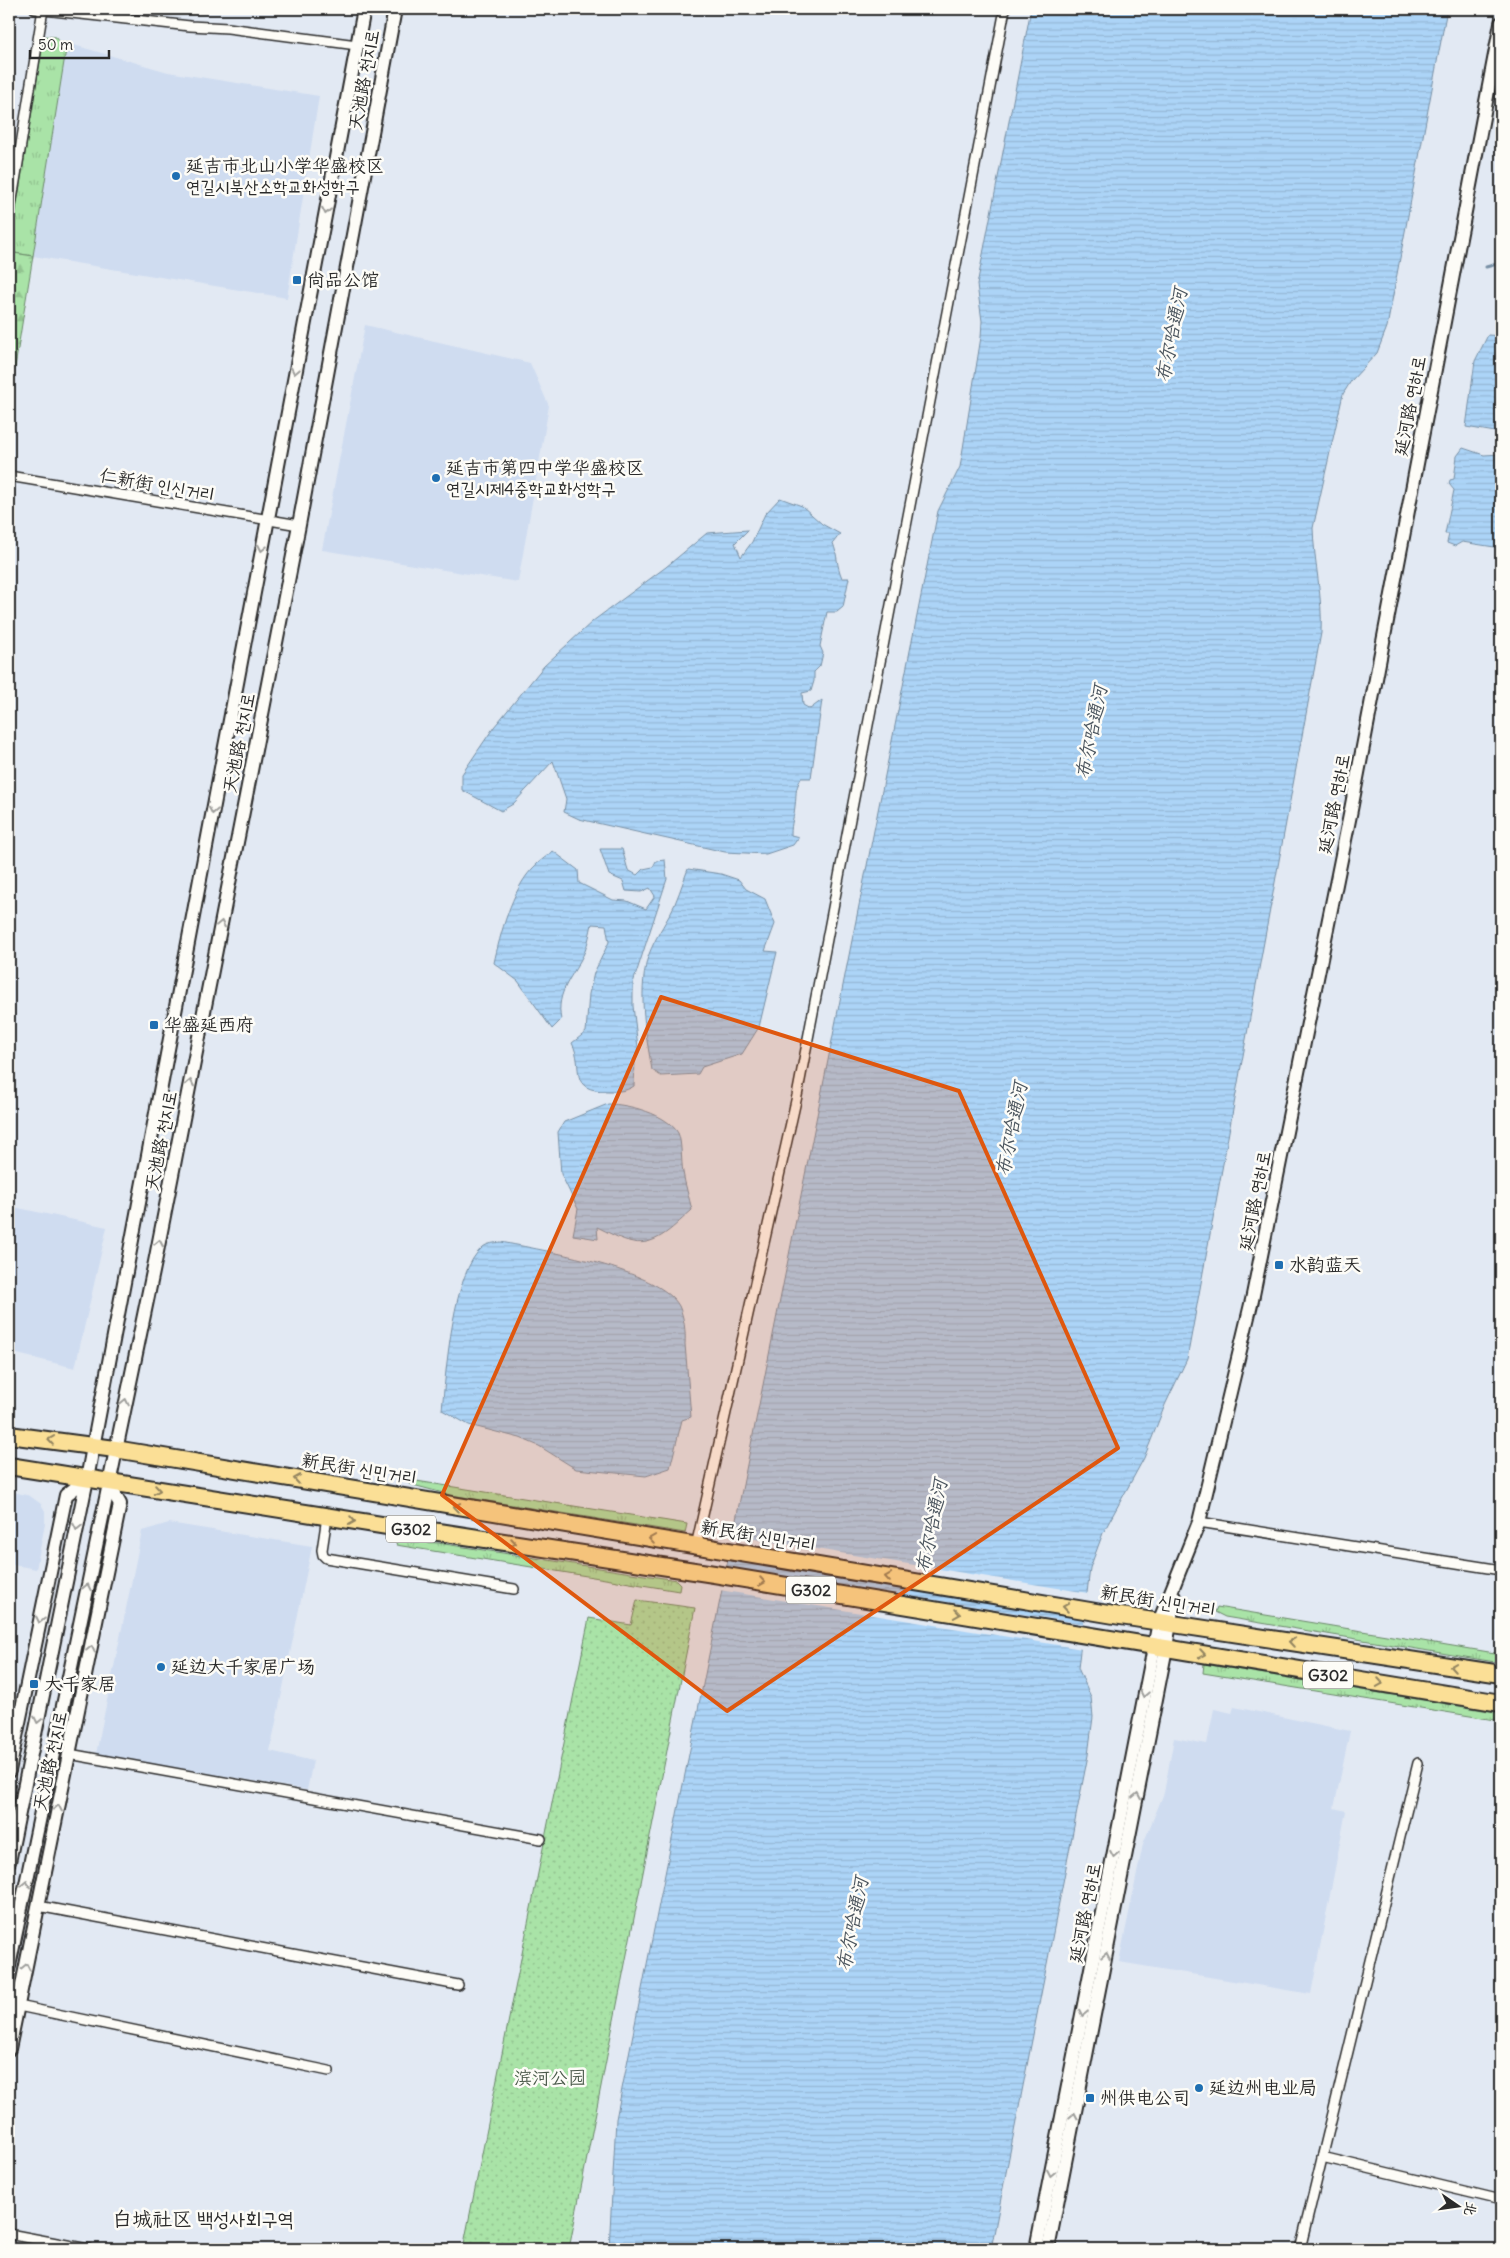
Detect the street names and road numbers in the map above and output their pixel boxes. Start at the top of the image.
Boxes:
street label: 天池路 천지로 [343,28,384,132]
street label: 延河路 연하로 [1389,354,1431,458]
street label: 仁新街 인신거리 [98,463,216,506]
street label: 天池路 천지로 [218,691,260,795]
street label: 延河路 연하로 [1313,752,1355,856]
street label: 天池路 천지로 [140,1089,182,1193]
street label: 延河路 연하로 [1234,1149,1276,1253]
street label: 新民街 신민거리 [300,1448,418,1489]
street label: 新民街 신민거리 [699,1515,817,1556]
road number: G302 [386,1516,436,1542]
road number: G302 [786,1576,836,1604]
street label: 新民街 신민거리 [1099,1580,1217,1621]
road number: G302 [1303,1662,1353,1688]
street label: 天池路 천지로 [28,1709,71,1813]
street label: 延河路 연하로 [1064,1861,1106,1965]

